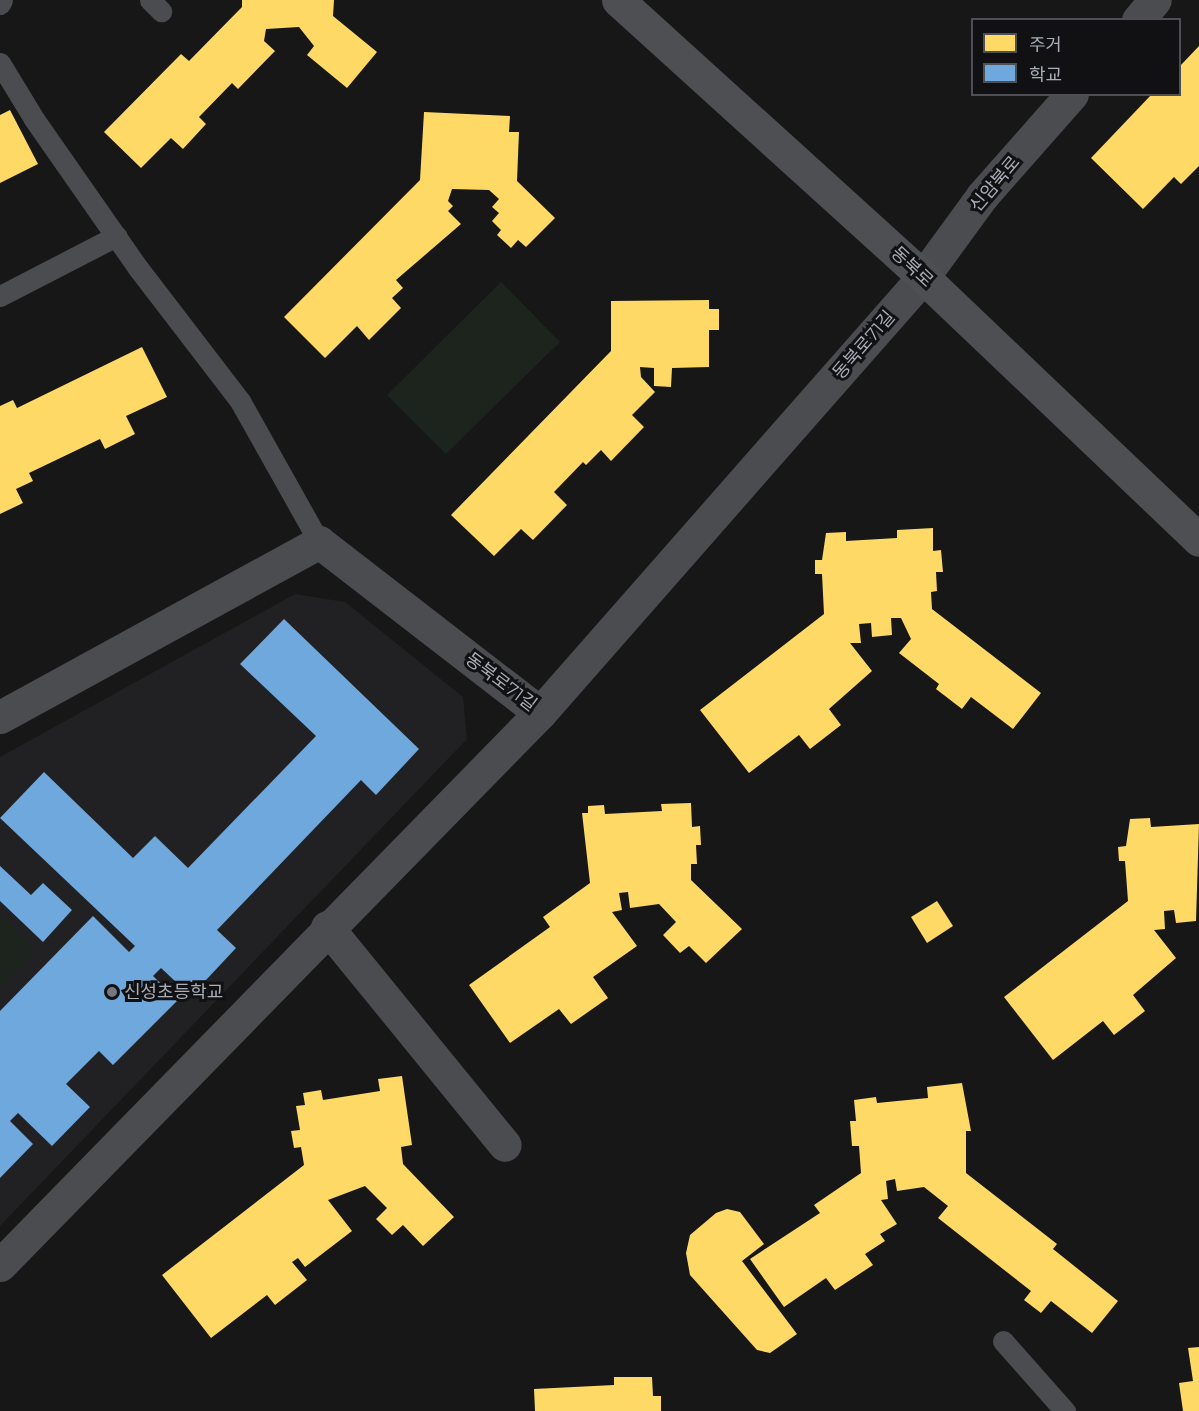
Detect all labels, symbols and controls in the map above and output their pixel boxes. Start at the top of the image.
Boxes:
legend [971,18,1181,96]
text: 주거 [1029,34,1062,56]
text: 학교 [1029,64,1062,86]
street label: 신암북로 [965,152,1025,216]
street label: 동북로 [886,242,938,292]
street label: 동북로71길 [828,306,900,384]
street label: 동북로71길 [461,648,541,716]
place label: 신성초등학교 [124,981,223,1003]
marker: 신성초등학교 [105,985,119,999]

